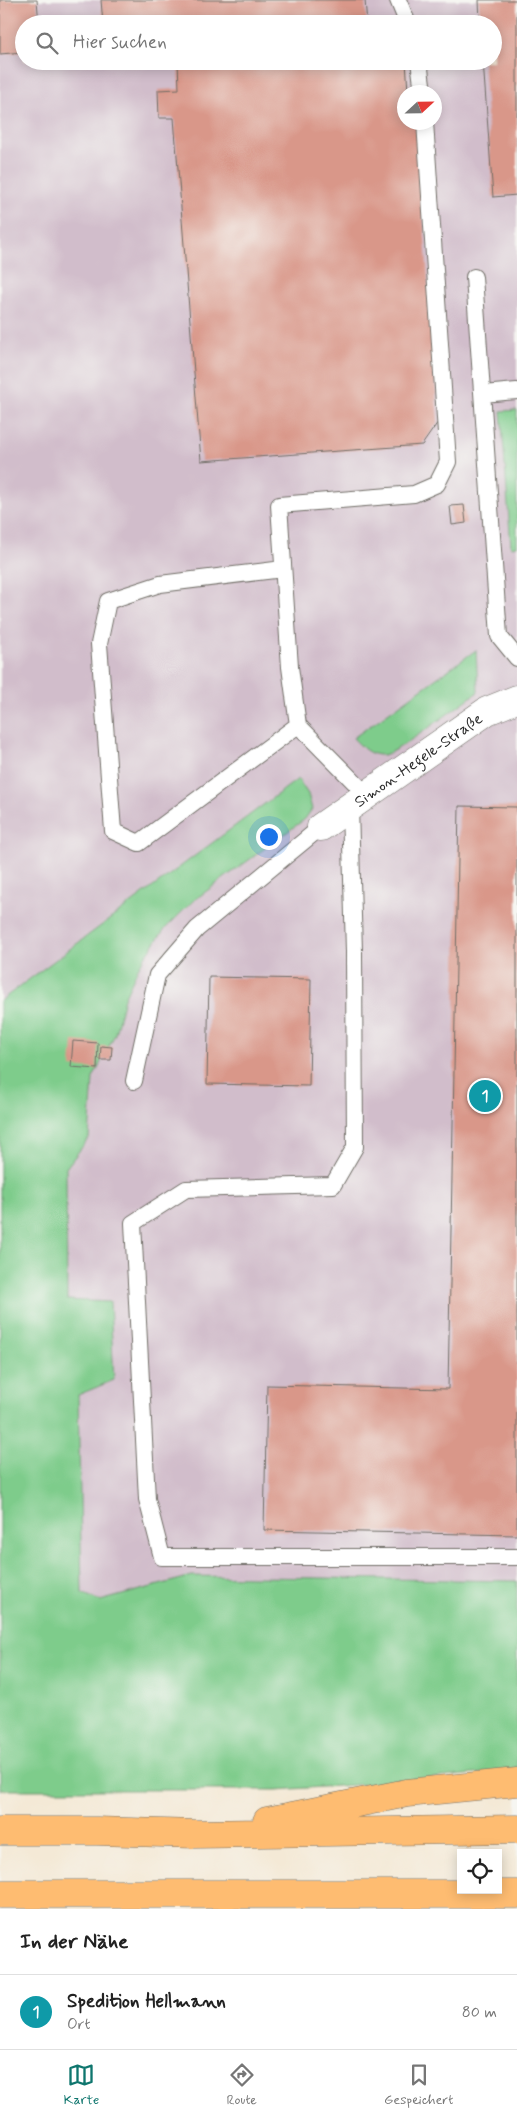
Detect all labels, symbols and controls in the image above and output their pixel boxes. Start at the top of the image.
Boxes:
search box [15,15,502,70]
icon: search [33,29,61,57]
text: Hier suchen [73,30,167,55]
north arrow [397,85,442,130]
street label: Simon-Hegele-Straße [350,708,487,813]
your location [256,824,282,850]
pin: 1 [469,1077,501,1115]
map controls [457,1849,502,1894]
button: locate [457,1849,502,1894]
text: In der Nähe [20,1928,128,1956]
text: Spedition Hellmann [67,1989,226,2014]
text: 1 [32,2002,40,2023]
text: 80 m [462,2002,497,2023]
text: Ort [67,2014,91,2035]
tab: Karte [64,2061,99,2109]
tab: Route [226,2061,257,2109]
tab: Gespeichert [384,2061,453,2109]

